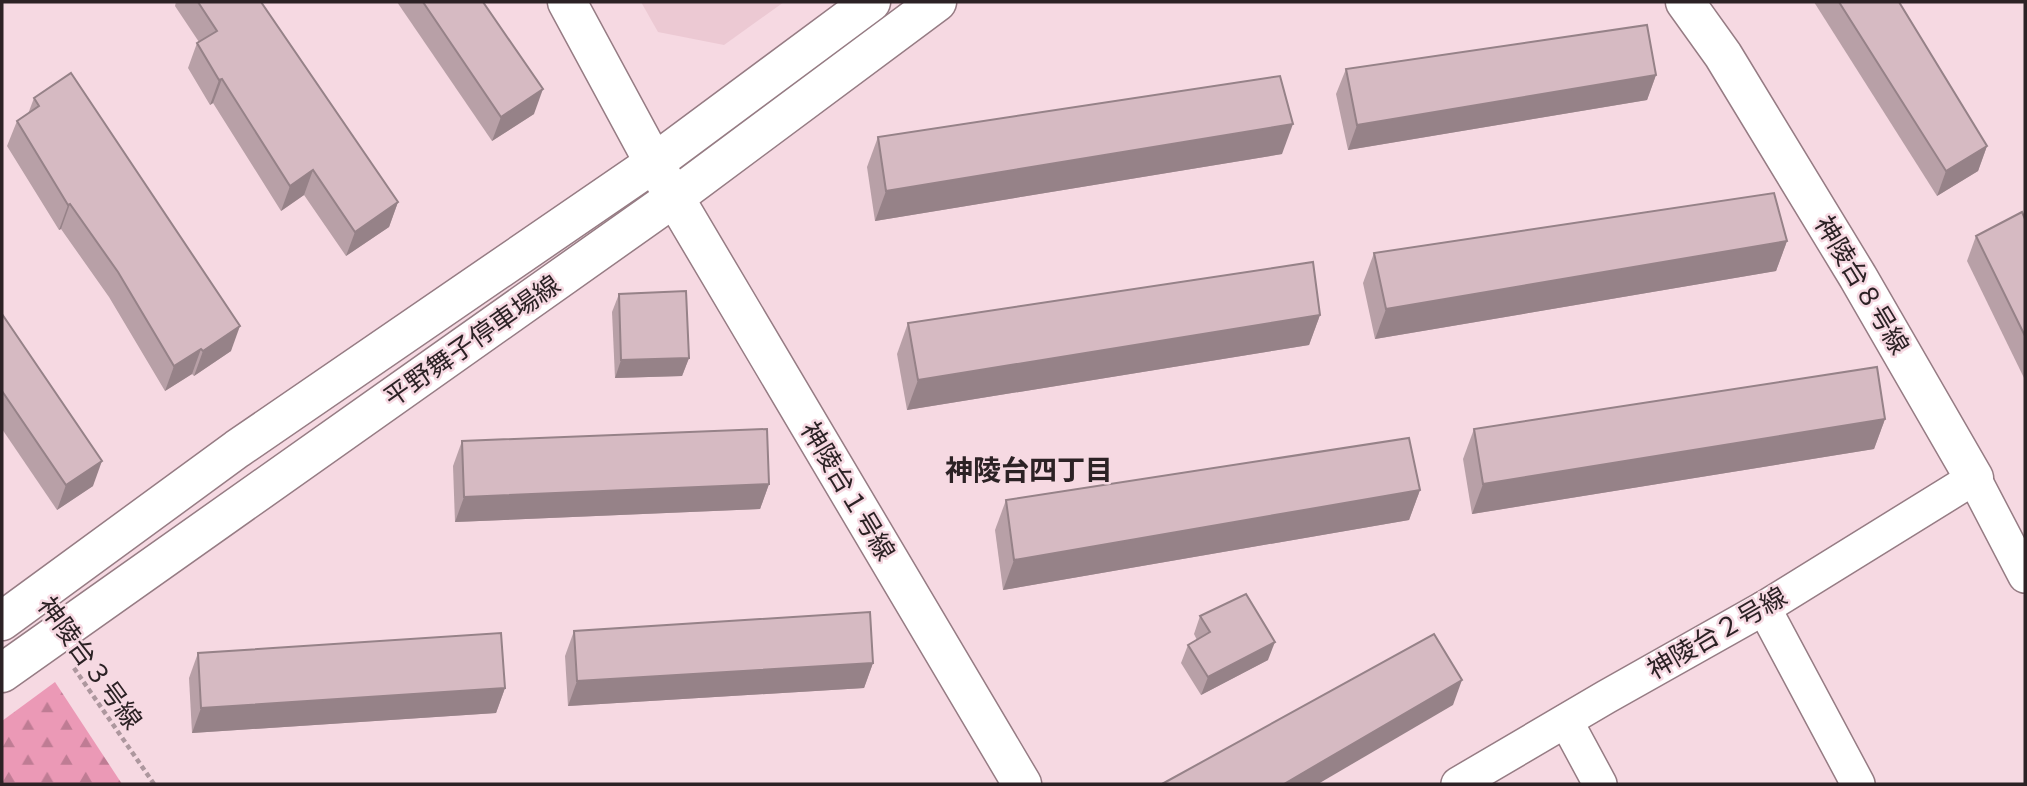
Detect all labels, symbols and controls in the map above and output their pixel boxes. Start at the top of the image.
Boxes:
street label: 神陵台８号線 [1808,210,1916,360]
street label: 平野舞子停車場線 [378,268,566,414]
street label: 神陵台１号線 [794,416,902,566]
district label: 神陵台四丁目 [945,454,1113,487]
street label: 神陵台２号線 [1641,580,1793,686]
street label: 神陵台３号線 [31,590,149,736]

